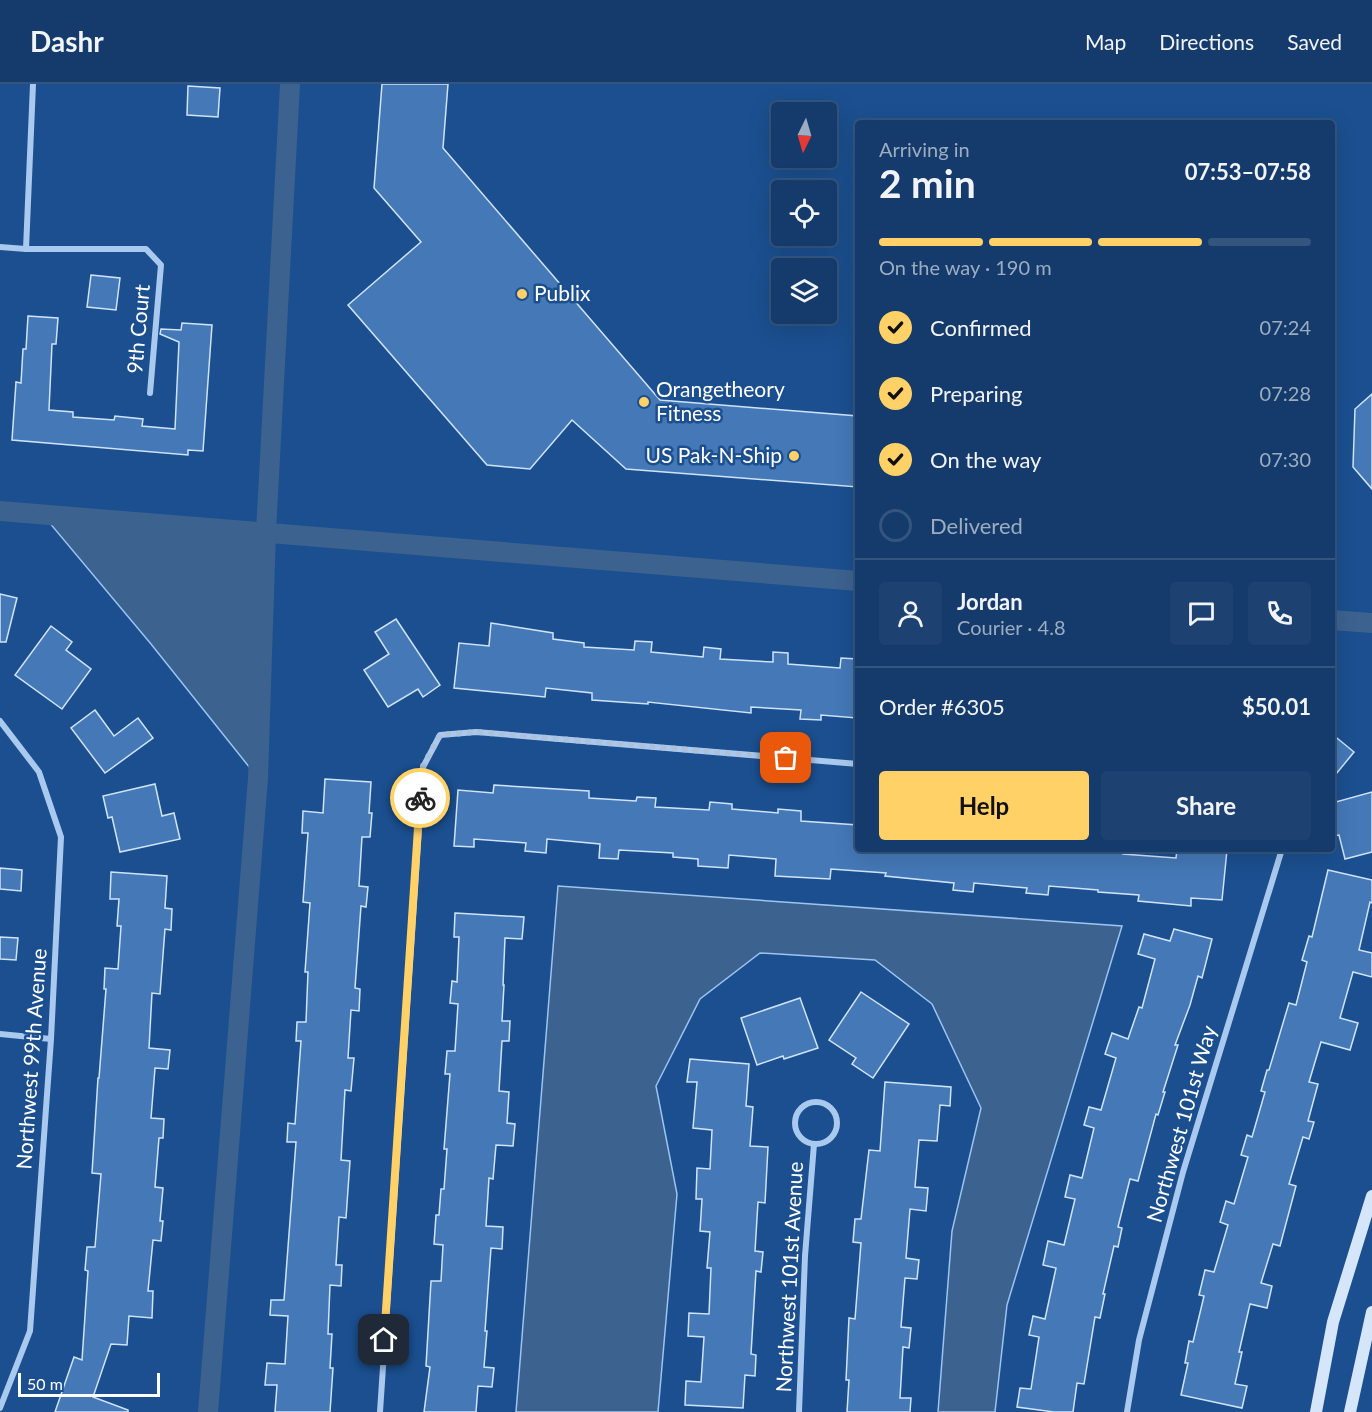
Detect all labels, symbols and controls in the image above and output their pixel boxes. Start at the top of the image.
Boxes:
text: Dashr [30,24,104,58]
text: Map [1085,29,1126,54]
text: Directions [1159,29,1254,54]
text: Saved [1287,29,1342,54]
north arrow [771,102,837,168]
map controls [771,102,837,324]
text: Arriving in [879,137,970,161]
text: 07:53–07:58 [1185,158,1311,185]
text: 2 min [879,160,976,206]
button: locate [771,180,837,246]
text: On the way · 190 m [879,255,1052,279]
button: layers [771,258,837,324]
place label: Publix [534,280,591,305]
street label: 9th Court [121,283,154,374]
marker: Publix [515,287,529,301]
icon: check [879,311,912,344]
text: Confirmed [930,314,1032,341]
text: 07:24 [1260,315,1311,339]
place label: Orangetheory Fitness [656,376,785,425]
icon: check [879,377,912,410]
text: Preparing [930,380,1022,407]
text: 07:28 [1260,381,1311,405]
marker: Orangetheory Fitness [637,395,651,409]
place label: US Pak-N-Ship [646,442,782,467]
icon: check [879,443,912,476]
text: On the way [930,446,1041,473]
text: 07:30 [1260,447,1311,471]
marker: US Pak-N-Ship [787,449,801,463]
text: Delivered [930,512,1023,539]
button: person [879,582,942,645]
button: chat [1170,582,1233,645]
button: phone [1248,582,1311,645]
text: Jordan [957,588,1023,615]
text: Courier · 4.8 [957,615,1066,639]
text: Order #6305 [879,693,1005,720]
text: $50.01 [1242,693,1311,720]
pin [760,732,811,783]
icon: bag [769,741,802,774]
courier [390,768,450,828]
button: Help [879,771,1089,840]
button: Share [1101,771,1311,840]
icon: bike [404,782,437,815]
street label: Northwest 99th Avenue [10,947,51,1170]
street label: Northwest 101st Way [1140,1022,1221,1225]
street label: Northwest 101st Avenue [770,1161,807,1393]
pin [358,1314,409,1365]
icon: home [367,1323,400,1356]
scale bar [18,1370,160,1398]
text: 50 m [27,1374,63,1393]

